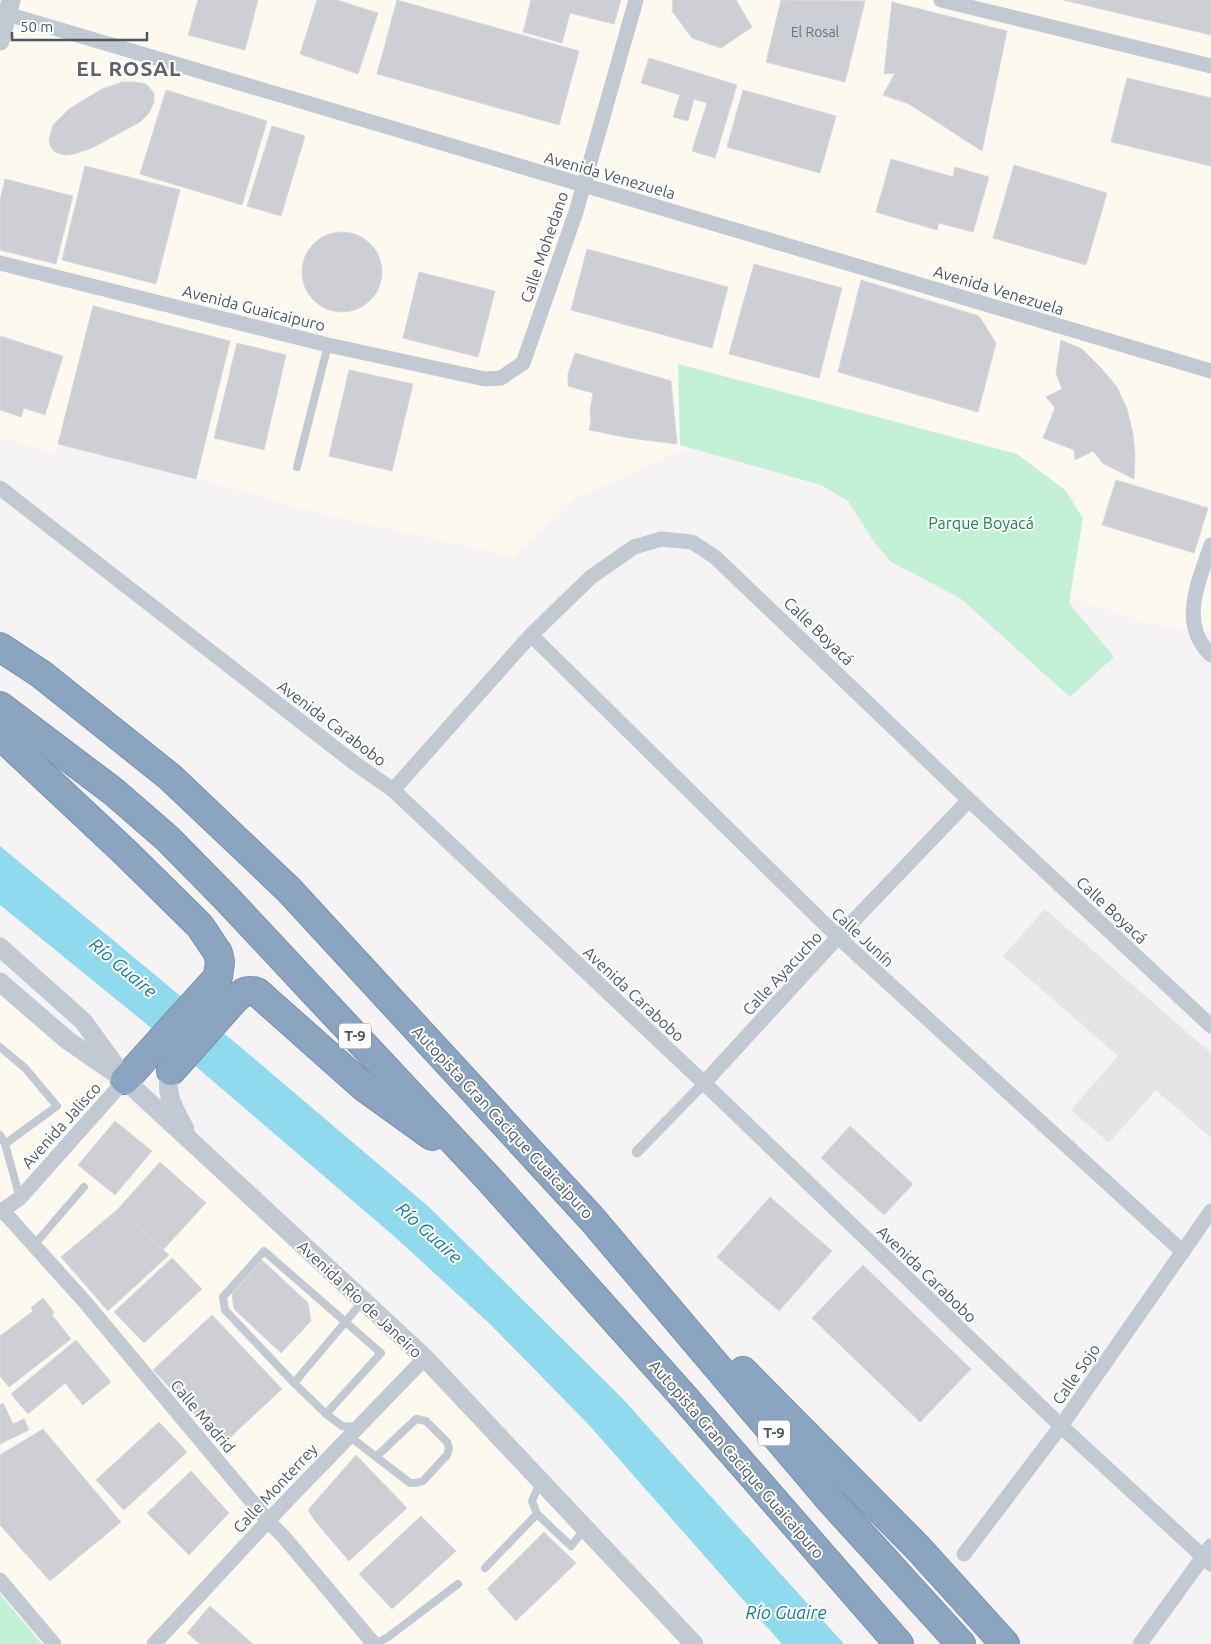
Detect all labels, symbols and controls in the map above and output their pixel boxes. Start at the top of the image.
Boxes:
scale bar [12,10,148,42]
text: 50 m [20,18,53,35]
house number: El Rosal [791,24,840,40]
district label: EL ROSAL [76,56,182,80]
street label: Avenida Venezuela [543,148,677,202]
street label: Calle Mohedano [517,189,571,305]
street label: Avenida Venezuela [932,262,1066,318]
street label: Avenida Guaicaipuro [181,282,327,334]
park label: Parque Boyacá [928,514,1034,532]
street label: Calle Boyacá [780,593,858,669]
street label: Avenida Carabobo [274,676,390,770]
street label: Calle Boyacá [1073,873,1151,947]
street label: Calle Junín [828,904,898,970]
street label: Calle Ayacucho [739,927,825,1019]
water label: Río Guaire [86,934,161,1001]
street label: Avenida Carabobo [580,943,688,1045]
street label: Autopista Gran Cacique Guaicaipuro [409,1022,597,1222]
road number: T-9 [339,1024,371,1048]
street label: Avenida Jalisco [18,1078,104,1172]
water label: Río Guaire [393,1198,466,1267]
street label: Avenida Carabobo [874,1222,980,1326]
street label: Avenida Río de Janeiro [294,1237,426,1361]
street label: Calle Sojo [1049,1340,1103,1408]
street label: Autopista Gran Cacique Guaicaipuro [646,1356,828,1562]
street label: Calle Madrid [167,1376,239,1456]
road number: T-9 [758,1420,790,1446]
street label: Calle Monterrey [229,1440,321,1536]
water label: Río Guaire [745,1602,827,1622]

